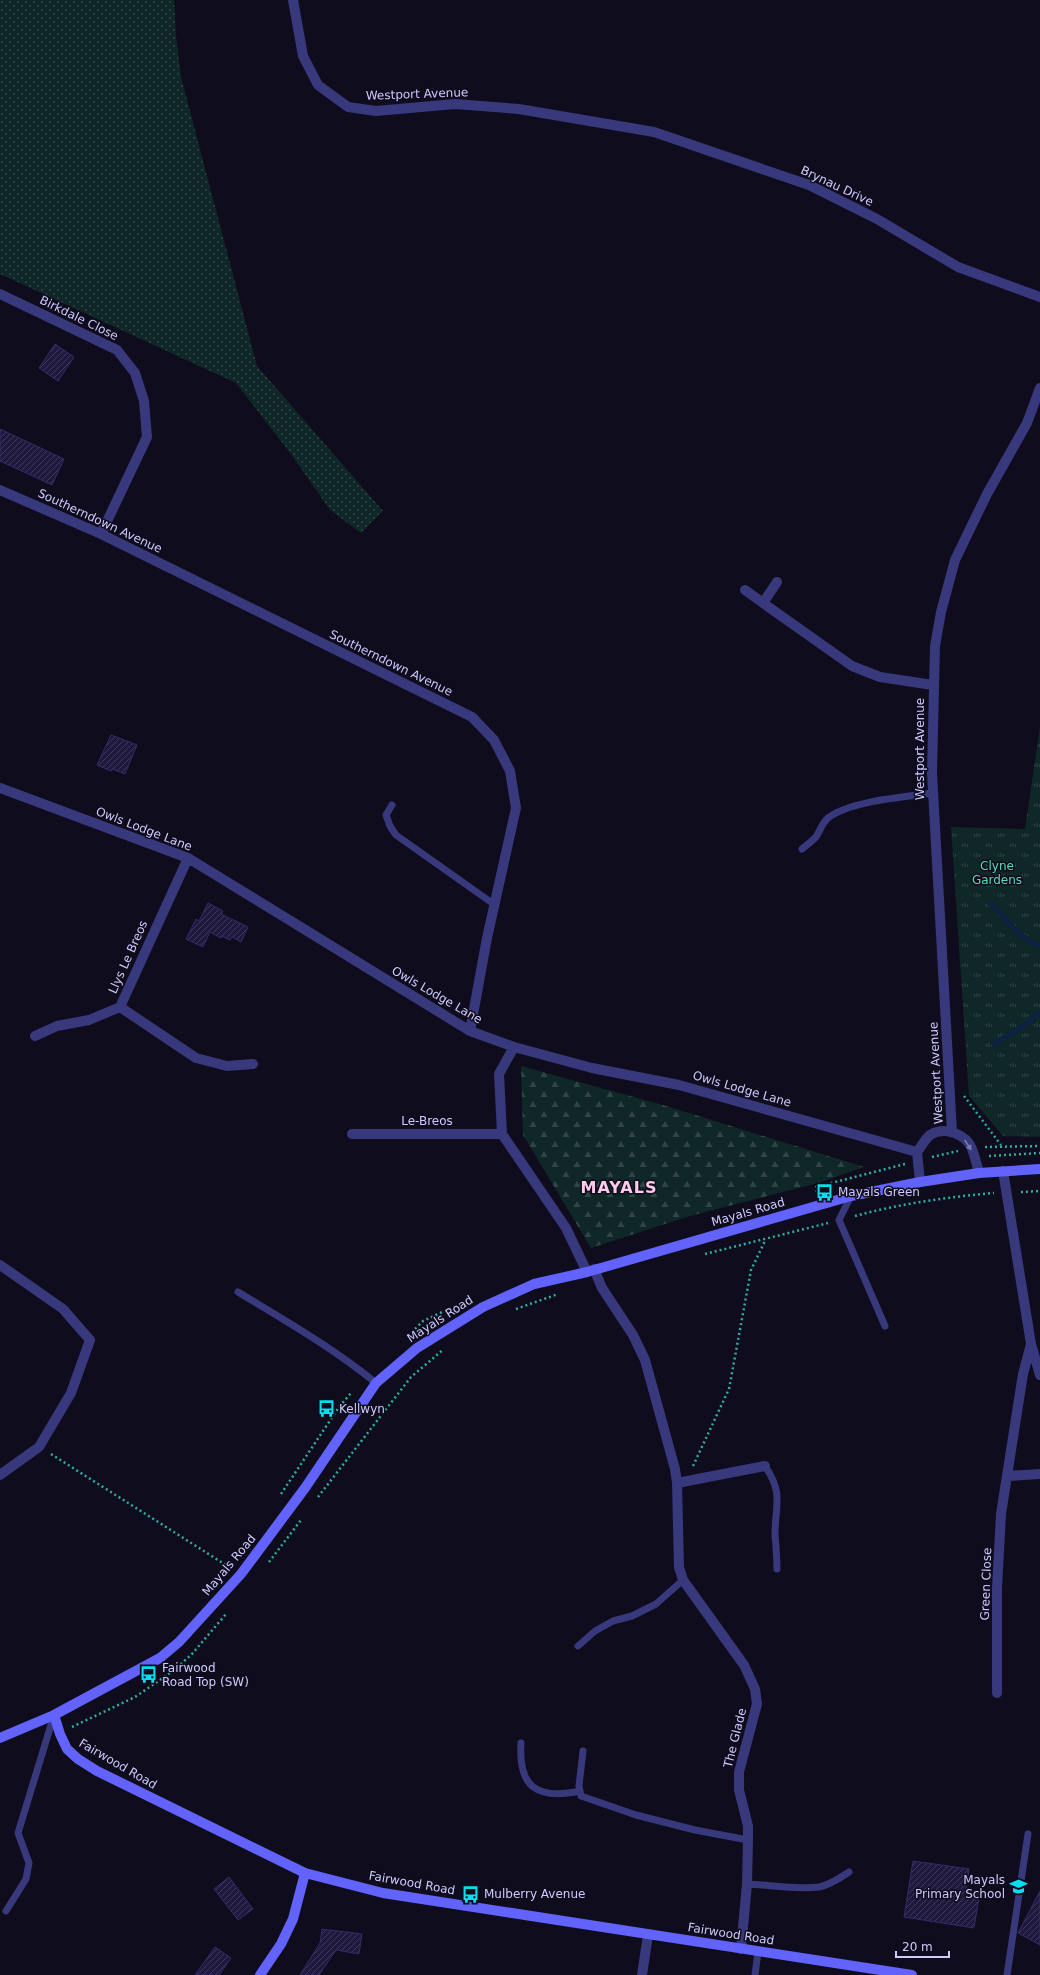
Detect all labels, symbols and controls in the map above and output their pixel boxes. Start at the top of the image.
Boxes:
street label: Westport Avenue [366,85,468,103]
street label: Brynau Drive [798,163,876,209]
street label: Birkdale Close [37,293,121,343]
street label: Southerndown Avenue [36,486,164,556]
street label: Southerndown Avenue [327,627,455,699]
street label: Westport Avenue [913,698,927,800]
street label: Owls Lodge Lane [94,804,194,854]
park label: Clyne Gardens [972,859,1022,887]
street label: Llys Le Breos [106,918,150,996]
street label: Owls Lodge Lane [389,963,485,1027]
street label: Westport Avenue [926,1021,946,1125]
street label: Owls Lodge Lane [691,1068,793,1110]
street label: Le-Breos [401,1114,453,1128]
one-way arrow [965,1139,972,1150]
district label: MAYALS [581,1178,657,1197]
bus stop icon: Mayals Green [815,1182,835,1202]
place label: Mayals Green [838,1185,920,1199]
street label: Mayals Road [710,1195,786,1229]
street label: Mayals Road [404,1293,476,1345]
bus stop icon: Kellwyn [316,1399,336,1419]
place label: Kellwyn [339,1402,385,1416]
street label: Mayals Road [199,1532,259,1598]
street label: Green Close [978,1547,994,1621]
place label: Fairwood Road Top (SW) [162,1661,249,1689]
bus stop icon: Fairwood Road Top (SW) [139,1665,159,1685]
street label: The Glade [721,1707,749,1770]
street label: Fairwood Road [77,1736,159,1792]
street label: Fairwood Road [368,1869,456,1897]
place label: Mayals Primary School [915,1873,1005,1901]
school or university icon: Mayals Primary School [1008,1877,1028,1897]
bus stop icon: Mulberry Avenue [461,1884,481,1904]
place label: Mulberry Avenue [484,1887,585,1901]
street label: Fairwood Road [687,1920,775,1948]
scale bar [896,1933,949,1959]
text: 20 m [902,1940,933,1954]

